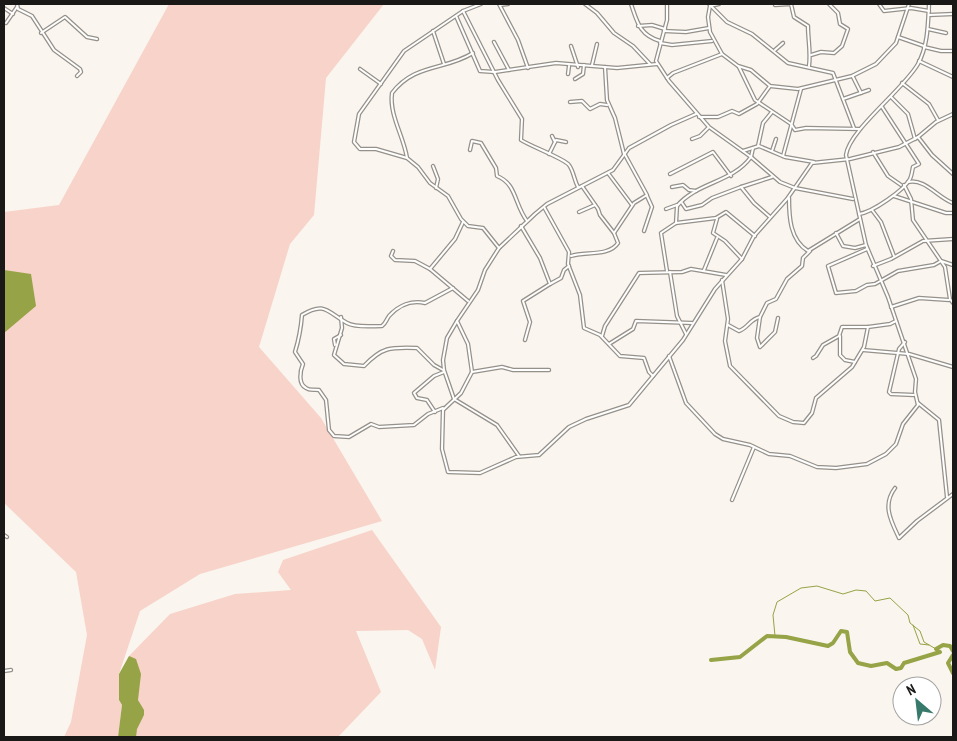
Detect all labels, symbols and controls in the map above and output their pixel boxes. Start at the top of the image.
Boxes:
north arrow [892,676,942,726]
text: N [903,680,918,699]

